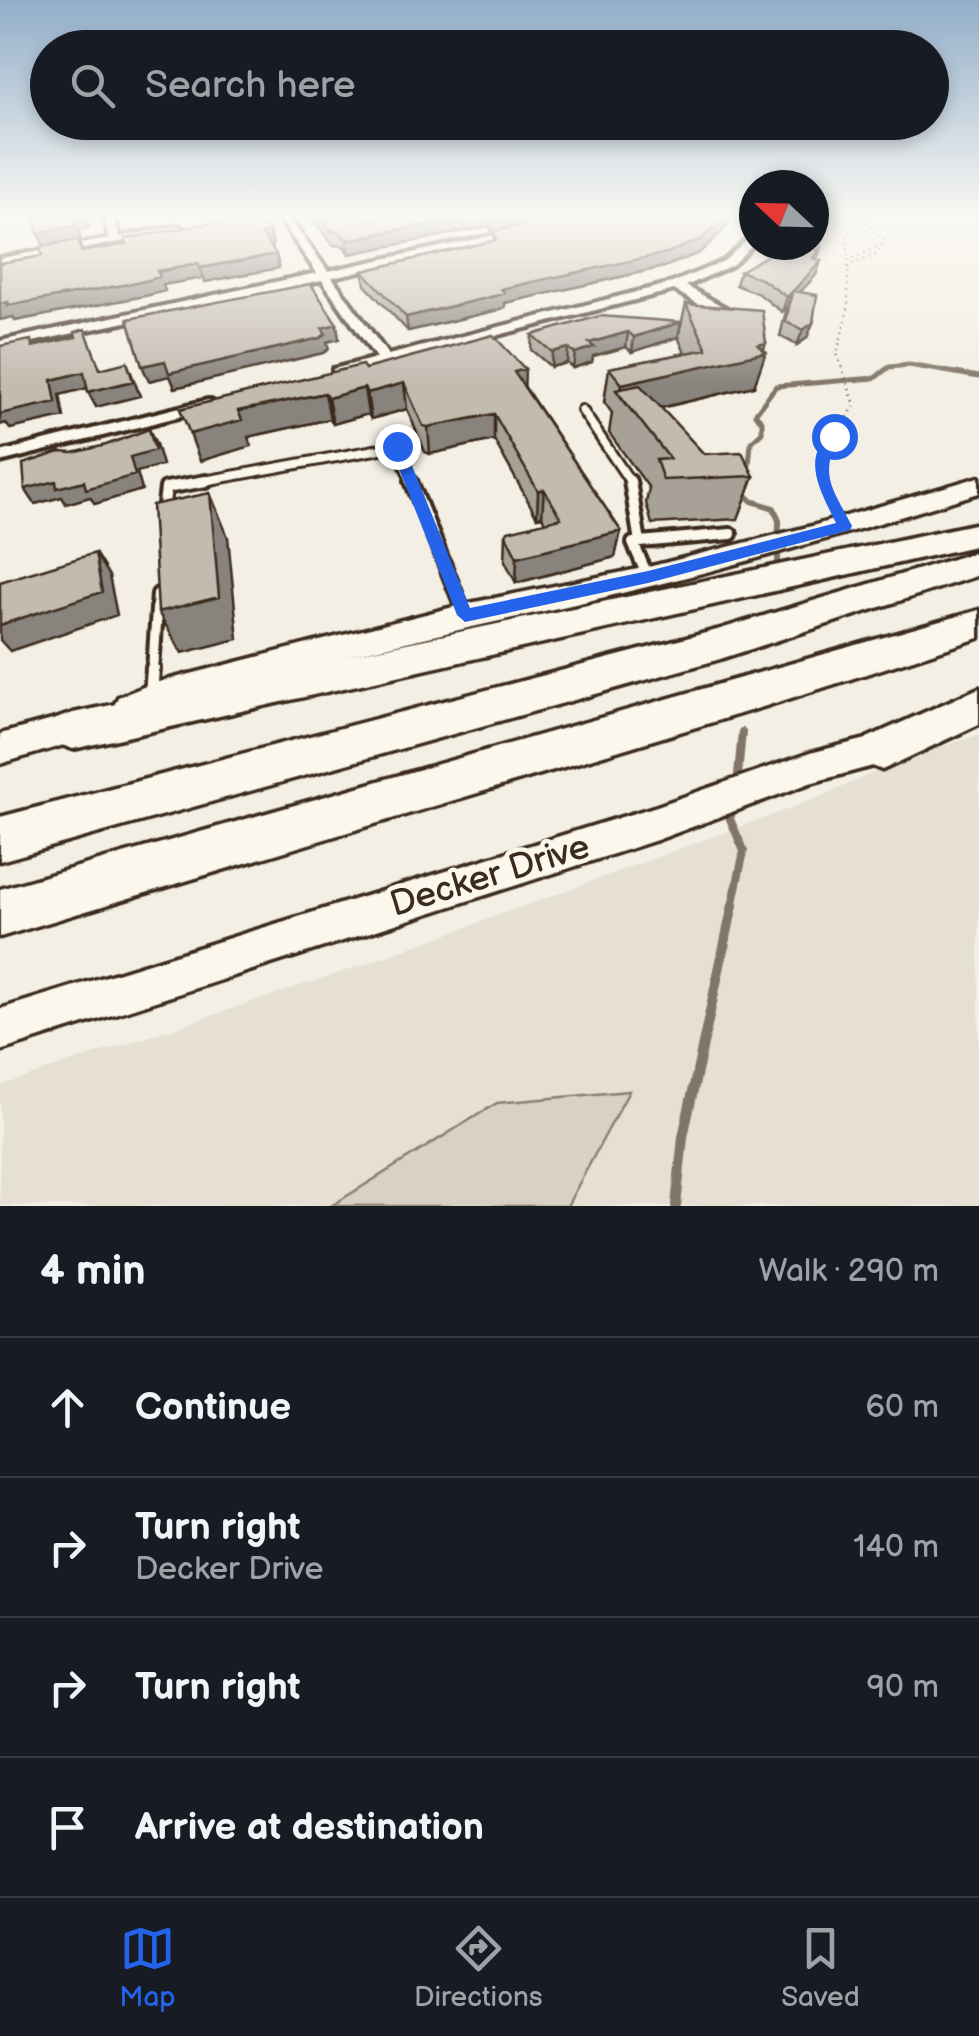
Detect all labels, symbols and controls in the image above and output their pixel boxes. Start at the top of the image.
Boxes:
search box [30,30,949,140]
icon: search [65,58,120,113]
text: Search here [145,63,356,108]
north arrow [739,170,829,260]
route start [812,414,858,460]
route end [375,424,421,470]
street label: Decker Drive [385,825,595,927]
text: 4 min [40,1246,146,1297]
text: Walk · 290 m [759,1252,939,1291]
icon: ahead [40,1380,95,1435]
text: Continue [135,1385,291,1430]
text: 60 m [866,1388,939,1427]
text: Turn right [135,1505,300,1550]
icon: right [40,1520,95,1575]
text: 140 m [853,1528,939,1567]
text: Decker Drive [135,1550,323,1589]
icon: right [40,1660,95,1715]
text: Turn right [135,1665,300,1710]
text: 90 m [867,1668,939,1707]
icon: arrive [40,1800,95,1855]
text: Arrive at destination [135,1805,484,1850]
tab: Map [119,1921,176,2014]
tab: Directions [414,1921,543,2014]
tab: Saved [781,1921,860,2014]

